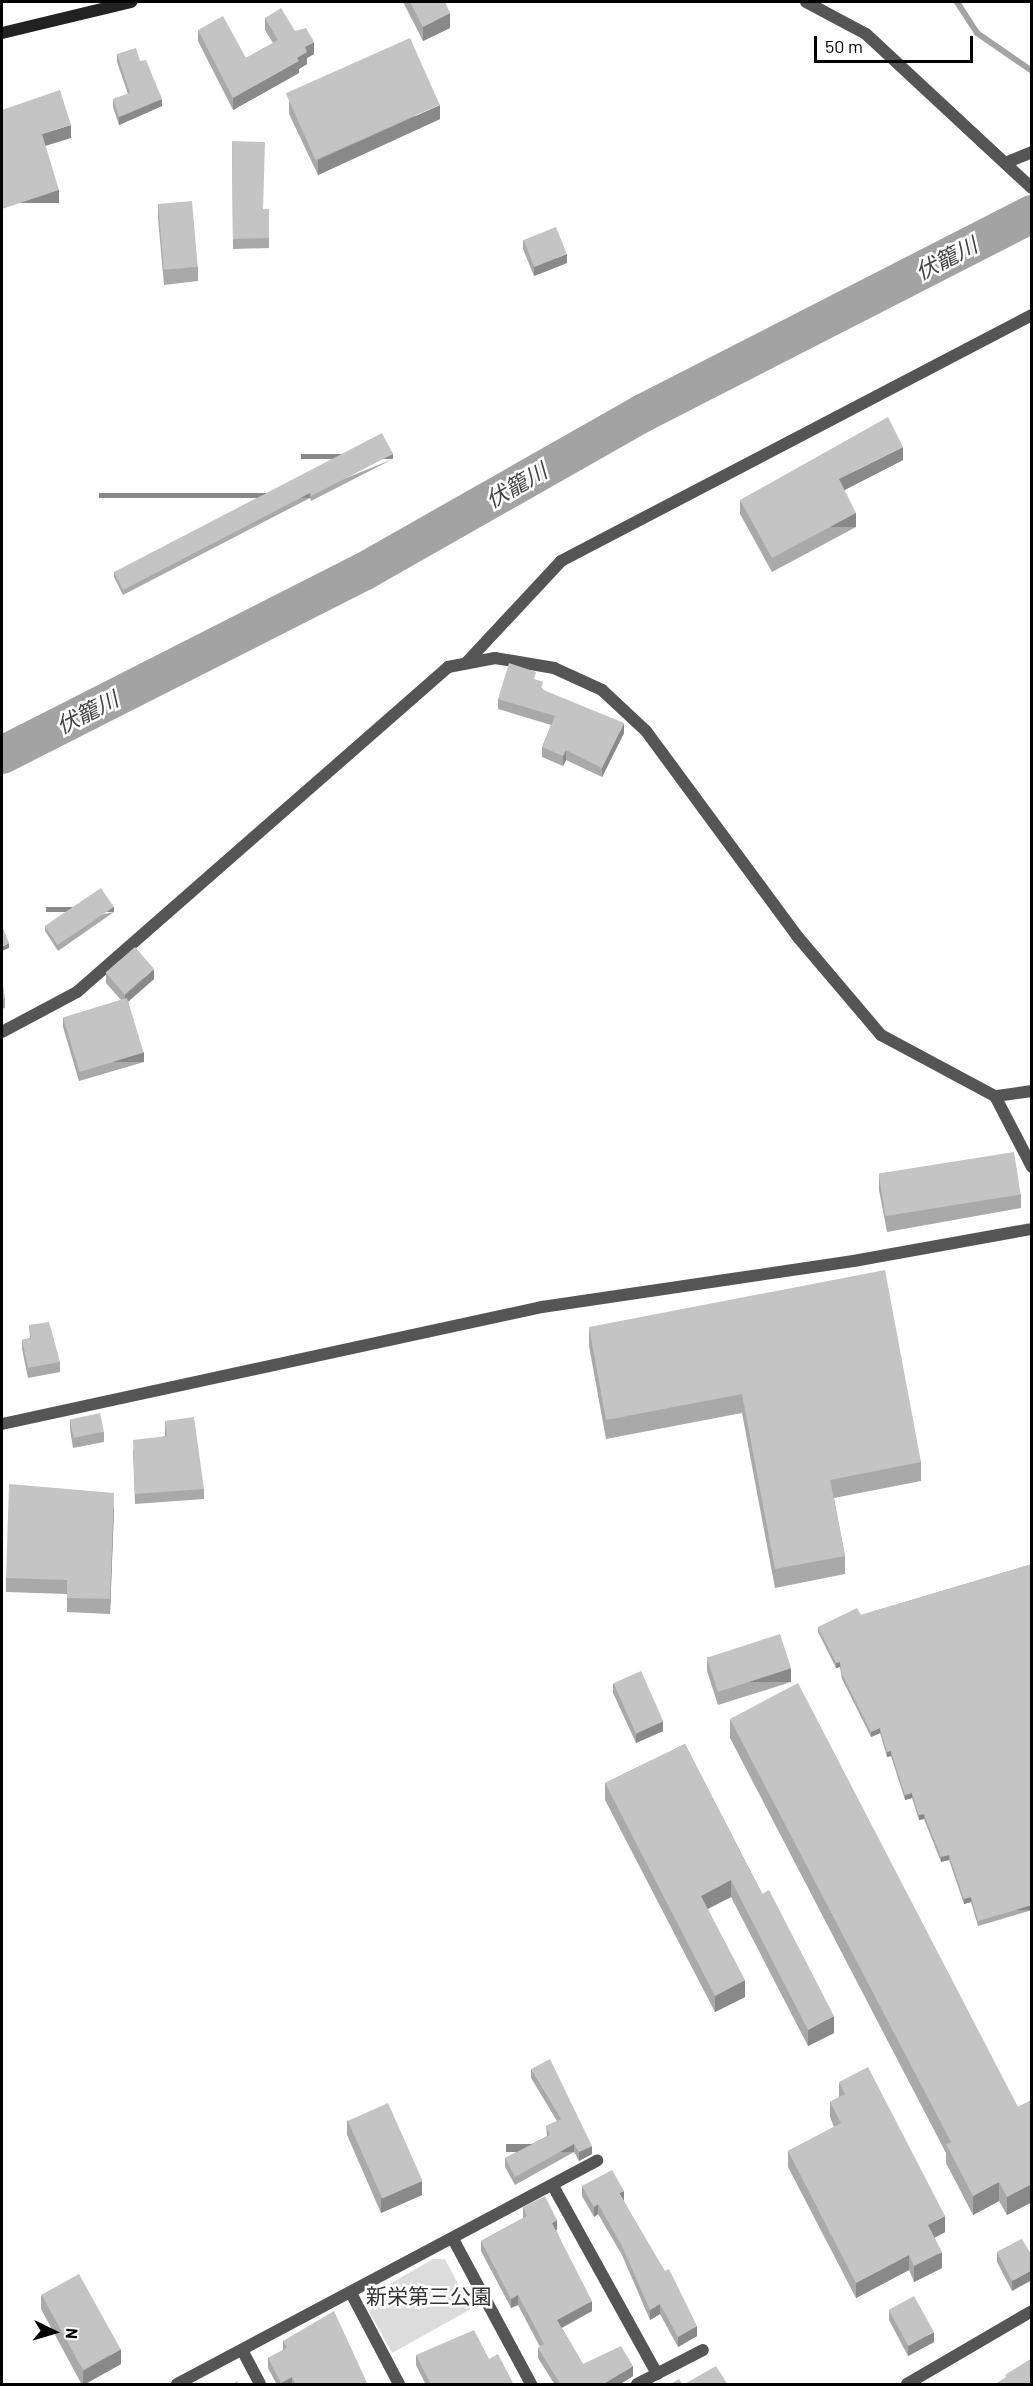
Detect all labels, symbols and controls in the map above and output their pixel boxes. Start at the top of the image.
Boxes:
scale bar [817,24,976,62]
text: 50 m [825,35,863,57]
water label: 伏籠川 [911,231,981,285]
water label: 伏籠川 [481,457,551,513]
water label: 伏籠川 [52,685,122,739]
park label: 新栄第三公園 [366,2283,492,2309]
north arrow [24,2302,84,2362]
text: N [63,2327,82,2340]

